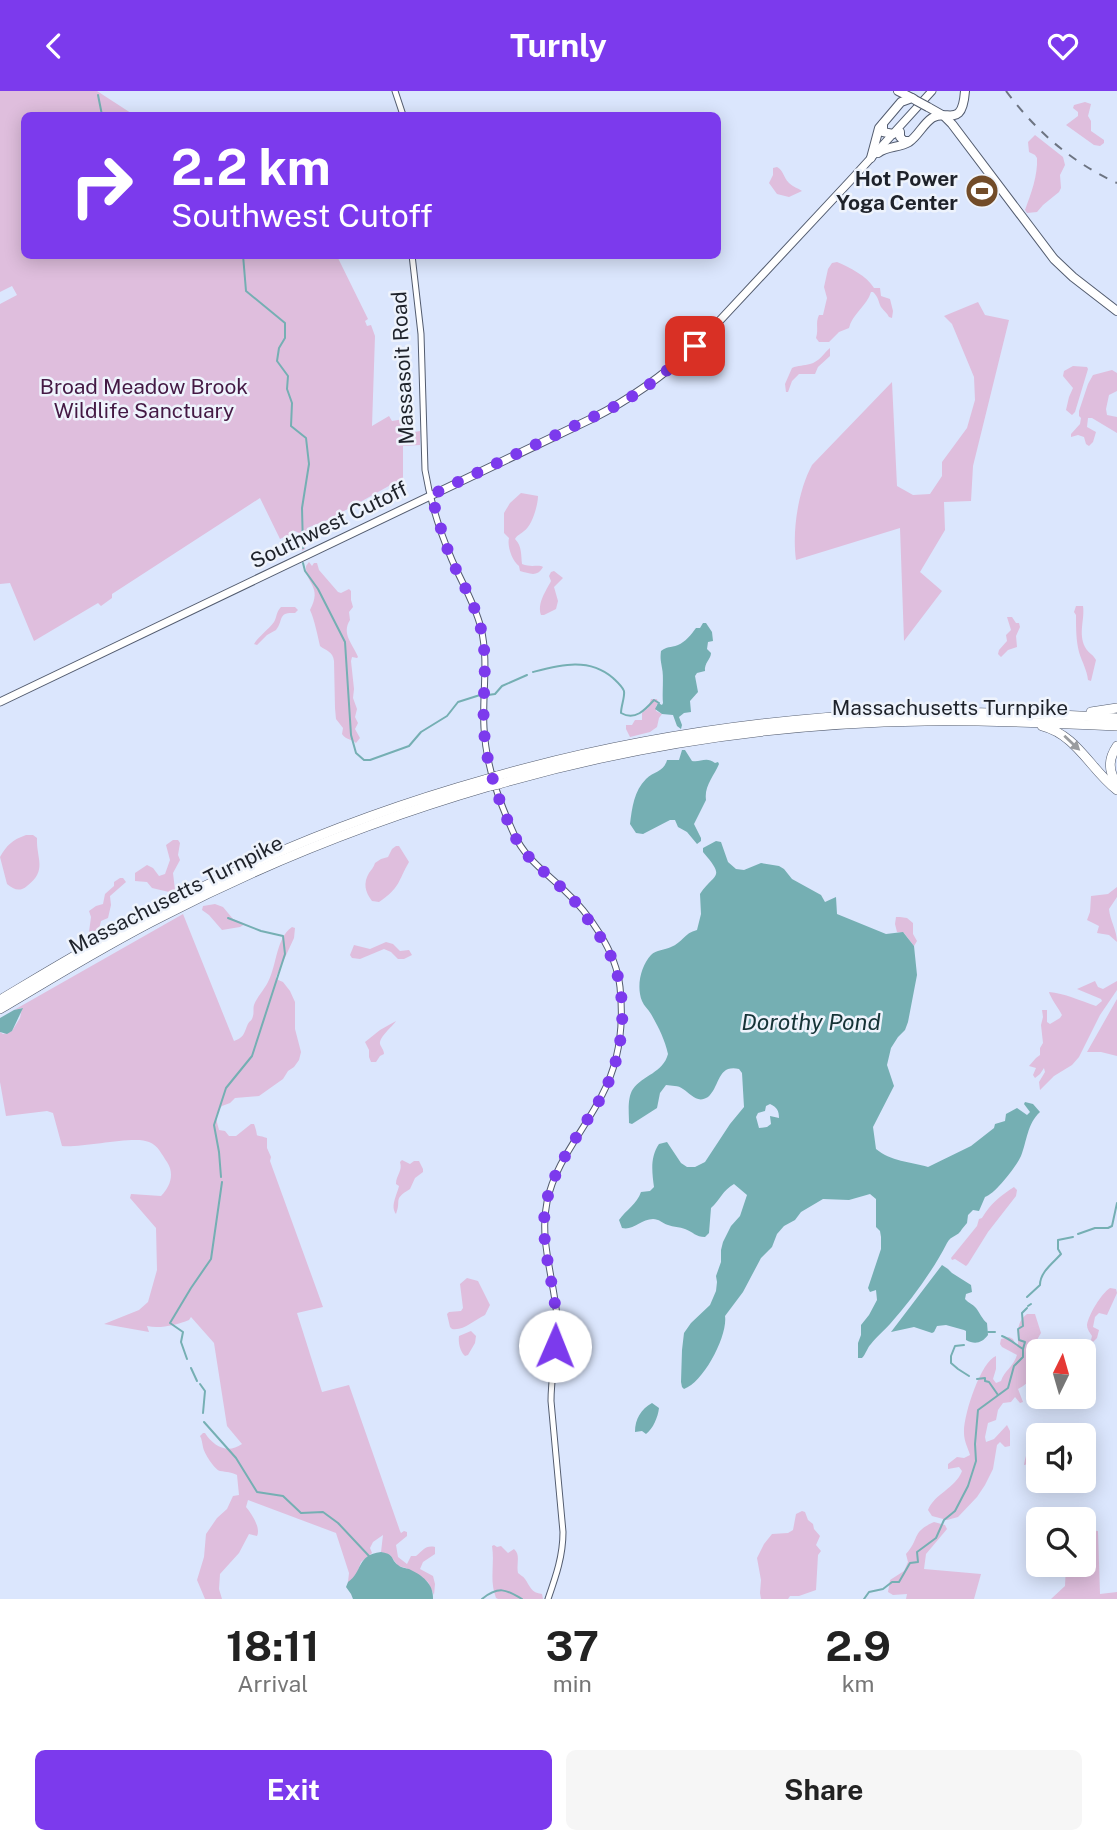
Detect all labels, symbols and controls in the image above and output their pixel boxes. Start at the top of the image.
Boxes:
icon: back [35,27,73,65]
text: Turnly [510,27,607,64]
icon: heart [1044,27,1082,65]
text: 2.2 km [171,138,331,196]
icon: right [56,140,147,231]
place label: Hot Power Yoga Center [836,166,958,215]
sports icon: Hot Power Yoga Center [963,172,1001,210]
text: Southwest Cutoff [171,197,433,234]
street label: Massasoit Road [386,291,419,445]
pin [665,316,725,376]
icon: arrive [676,327,714,365]
park label: Broad Meadow Brook Wildlife Sanctuary [40,374,248,423]
street label: Southwest Cutoff [246,476,411,573]
street label: Massachusetts Turnpike [832,695,1068,720]
one-way arrow [1063,735,1081,751]
street label: Massachusetts Turnpike [65,830,287,959]
water label: Dorothy Pond [741,1008,881,1035]
position arrow [518,1309,592,1383]
north arrow [1026,1339,1096,1409]
map controls [1026,1339,1096,1577]
button: sound [1026,1423,1096,1493]
button: search [1026,1507,1096,1577]
text: 18:11 [226,1621,320,1670]
text: 37 [546,1621,599,1670]
text: 2.9 [825,1621,891,1670]
text: Arrival [237,1670,308,1697]
text: min [553,1670,592,1697]
text: km [842,1670,874,1697]
button: Exit [35,1750,552,1830]
button: Share [566,1750,1082,1830]

